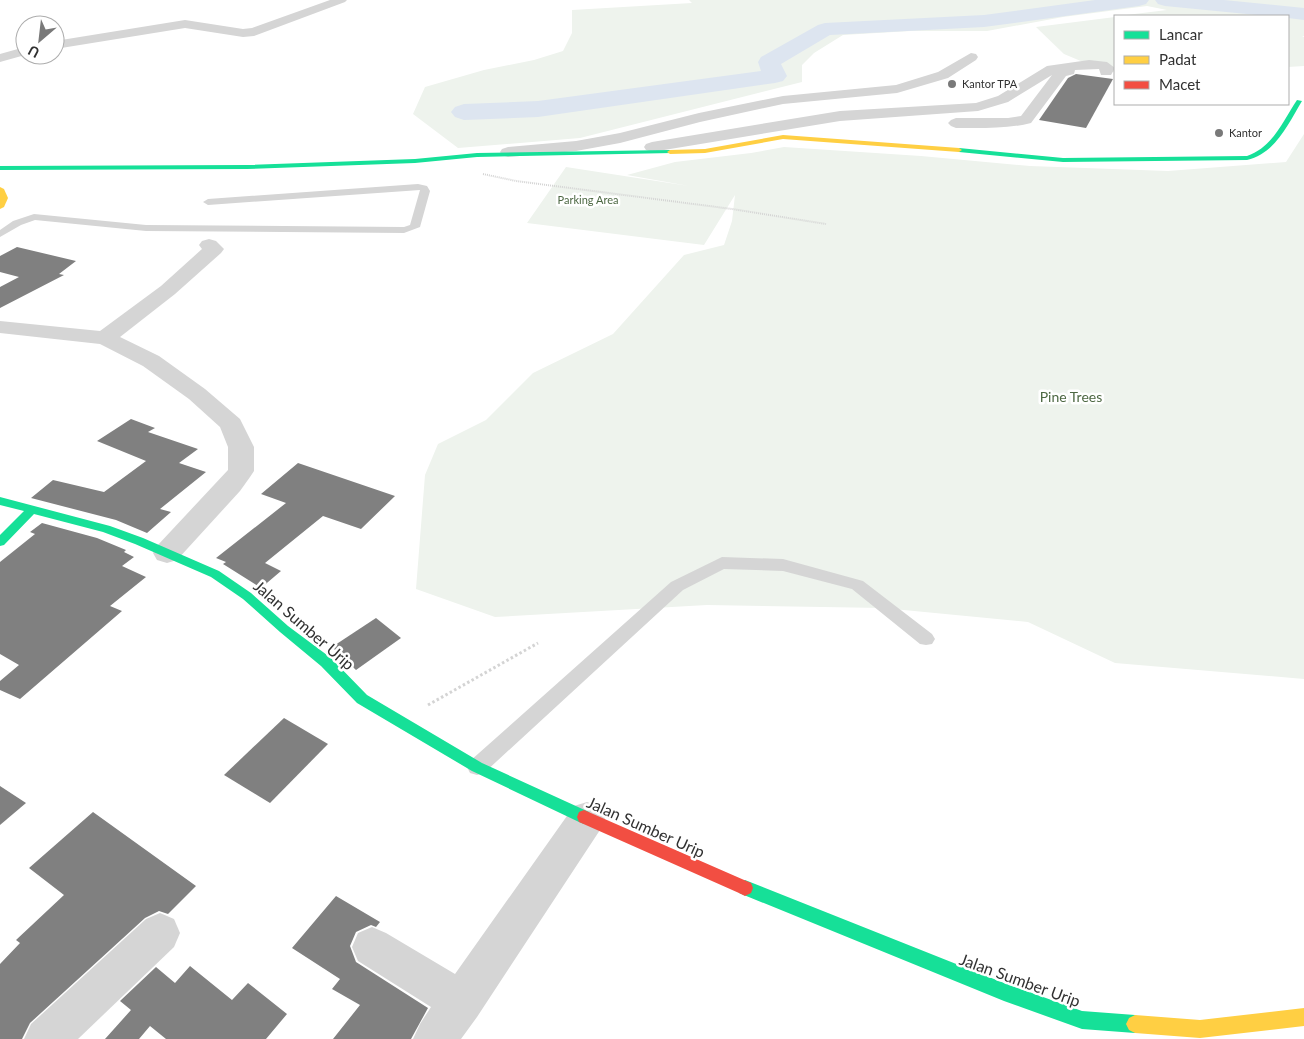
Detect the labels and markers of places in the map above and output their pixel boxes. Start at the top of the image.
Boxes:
place label: Kantor TPA [962,77,1018,90]
marker: Kantor TPA [946,78,958,90]
place label: Kantor [1229,126,1262,139]
marker: Kantor [1213,127,1225,139]

